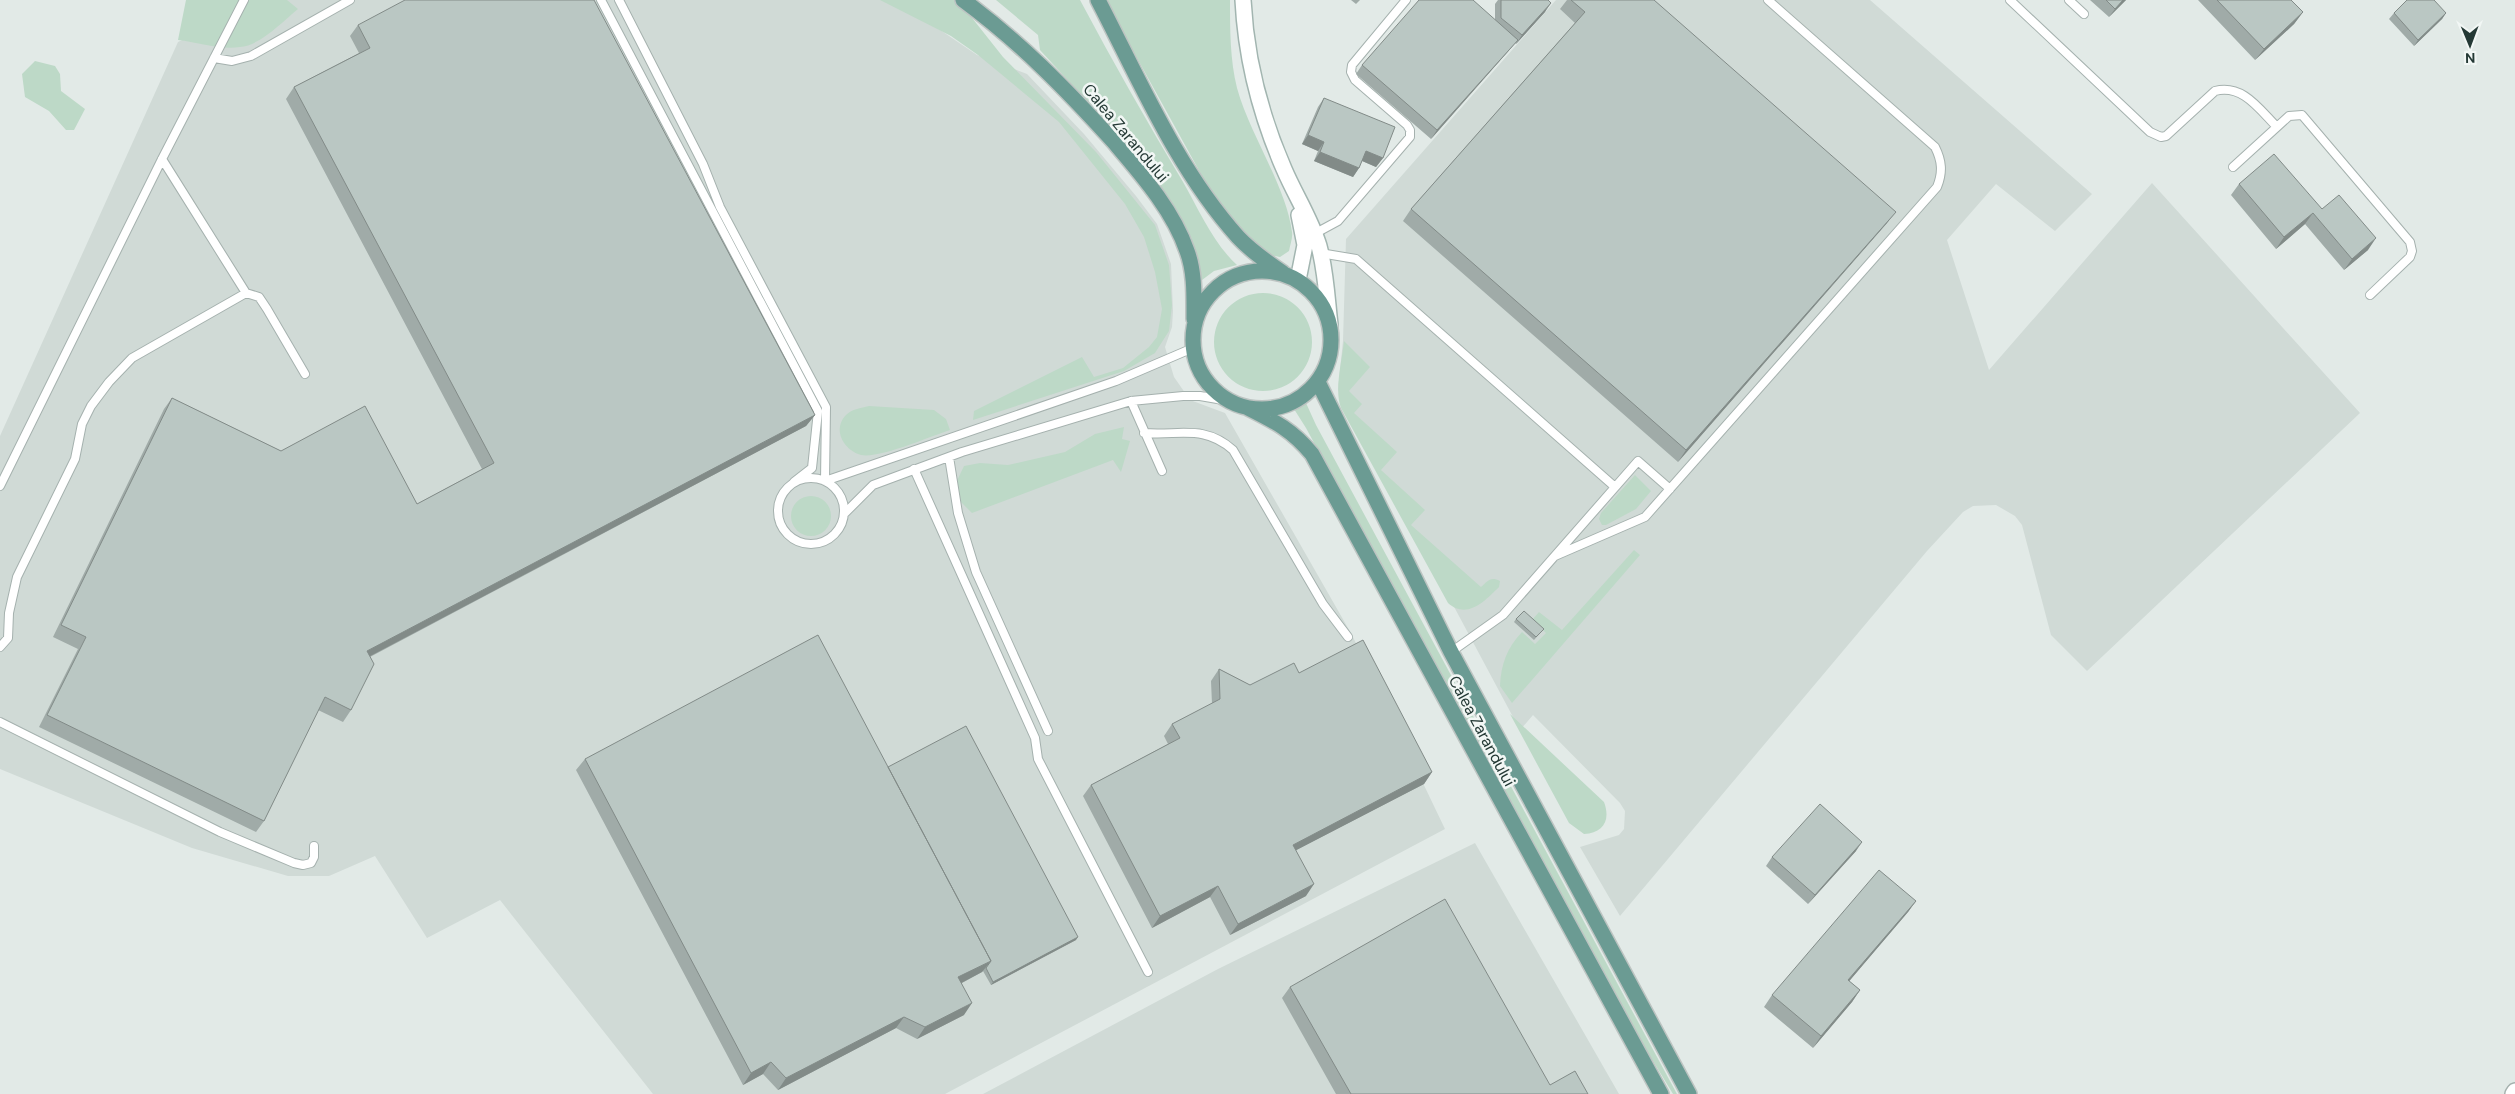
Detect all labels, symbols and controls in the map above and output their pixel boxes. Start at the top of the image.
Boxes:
north arrow [2445,20,2495,70]
text: N [2465,49,2475,67]
street label: Calea Zarandului [1079,79,1173,187]
street label: Calea Zarandului [1444,672,1520,790]

